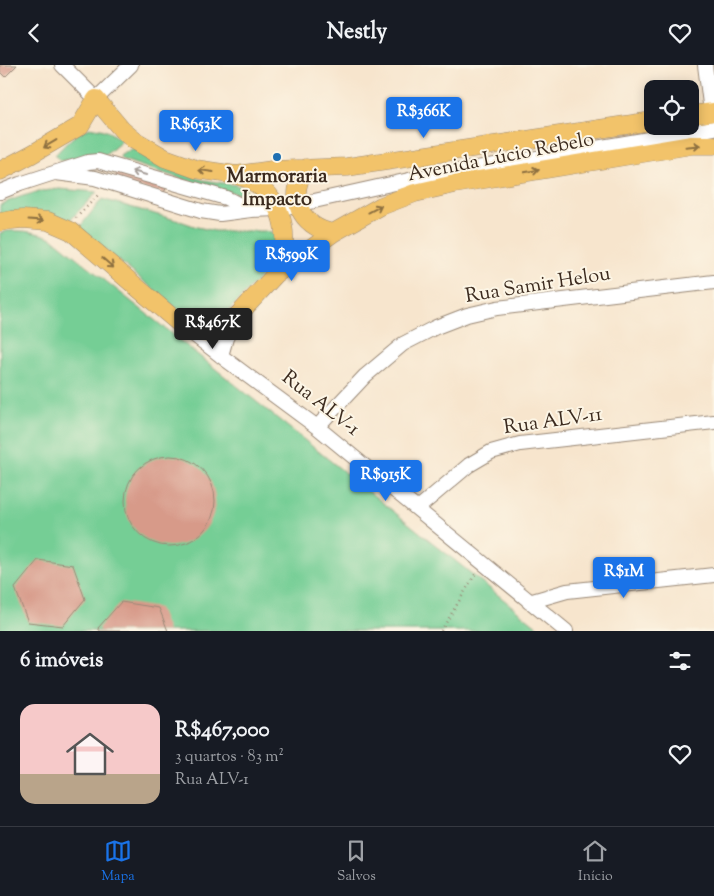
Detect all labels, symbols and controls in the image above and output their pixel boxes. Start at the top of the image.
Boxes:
text: Nestly [327,17,387,49]
icon: back [20,19,48,47]
icon: heart [666,19,694,47]
map controls [644,80,699,135]
button: locate [644,80,699,135]
pin: R$366K [383,97,465,139]
text: R$366K [397,101,451,124]
pin: R$653K [155,109,237,152]
text: R$653K [170,114,222,137]
street label: Avenida Lúcio Rebelo [405,126,597,190]
one-way arrow [44,139,58,149]
one-way arrow [685,141,701,151]
marker: Marmoraria Impacto [271,151,283,163]
place label: Marmoraria Impacto [227,163,328,215]
one-way arrow [198,165,214,175]
one-way arrow [524,166,540,176]
one-way arrow [131,167,147,177]
one-way arrow [368,204,382,214]
one-way arrow [28,216,44,225]
pin: R$599K [251,239,333,282]
text: R$599K [266,244,318,267]
one-way arrow [101,257,114,268]
street label: Rua Samir Helou [463,260,613,312]
pin: R$467K [172,307,254,350]
text: R$467K [185,312,241,335]
street label: Rua ALV-1 [275,364,365,444]
street label: Rua ALV-11 [502,401,604,443]
pin: R$915K [345,459,427,502]
text: R$915K [361,464,411,487]
pin: R$1M [594,557,654,599]
text: R$1M [604,561,644,584]
text: 6 imóveis [20,646,103,676]
icon: filters [666,647,694,675]
text: R$467,000 [175,716,270,746]
icon: home [60,724,120,784]
icon: heart [666,740,694,768]
text: 3 quartos · 83 m² [175,746,284,769]
text: Rua ALV-1 [175,769,249,792]
tab: Mapa [101,837,135,887]
tab: Salvos [337,837,376,887]
tab: Início [578,837,613,887]

